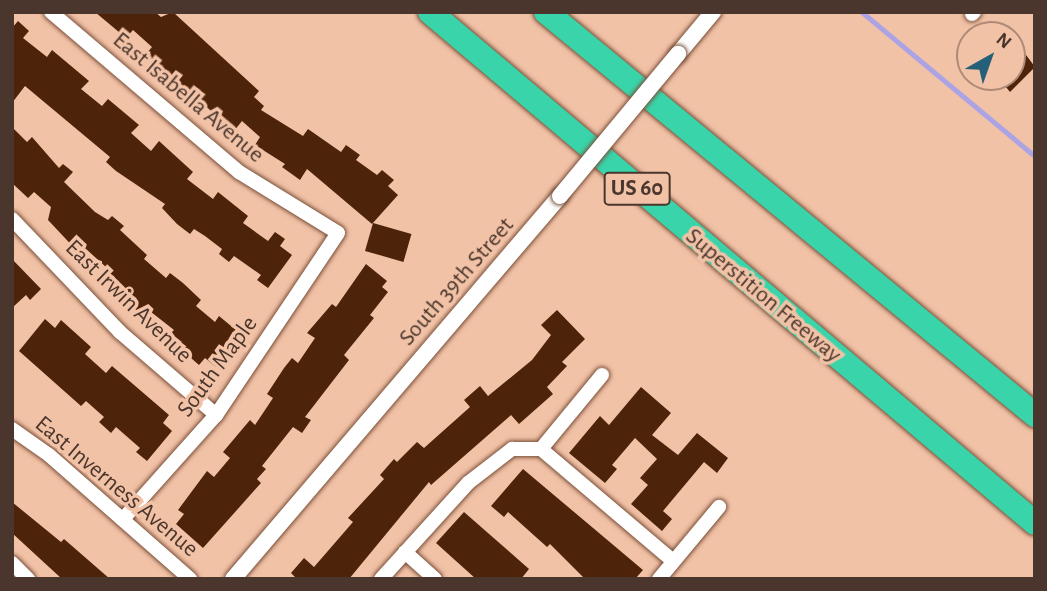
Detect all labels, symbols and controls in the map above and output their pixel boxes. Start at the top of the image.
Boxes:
north arrow [956,21,1026,91]
street label: East Isabella Avenue [106,26,270,170]
text: N [992,30,1015,53]
road number: US 60 [602,170,672,208]
street label: South 39th Street [393,212,521,352]
street label: Superstition Freeway [679,222,847,370]
street label: East Irwin Avenue [59,234,197,370]
street label: South Maple [172,311,264,423]
street label: East Inverness Avenue [28,410,204,564]

